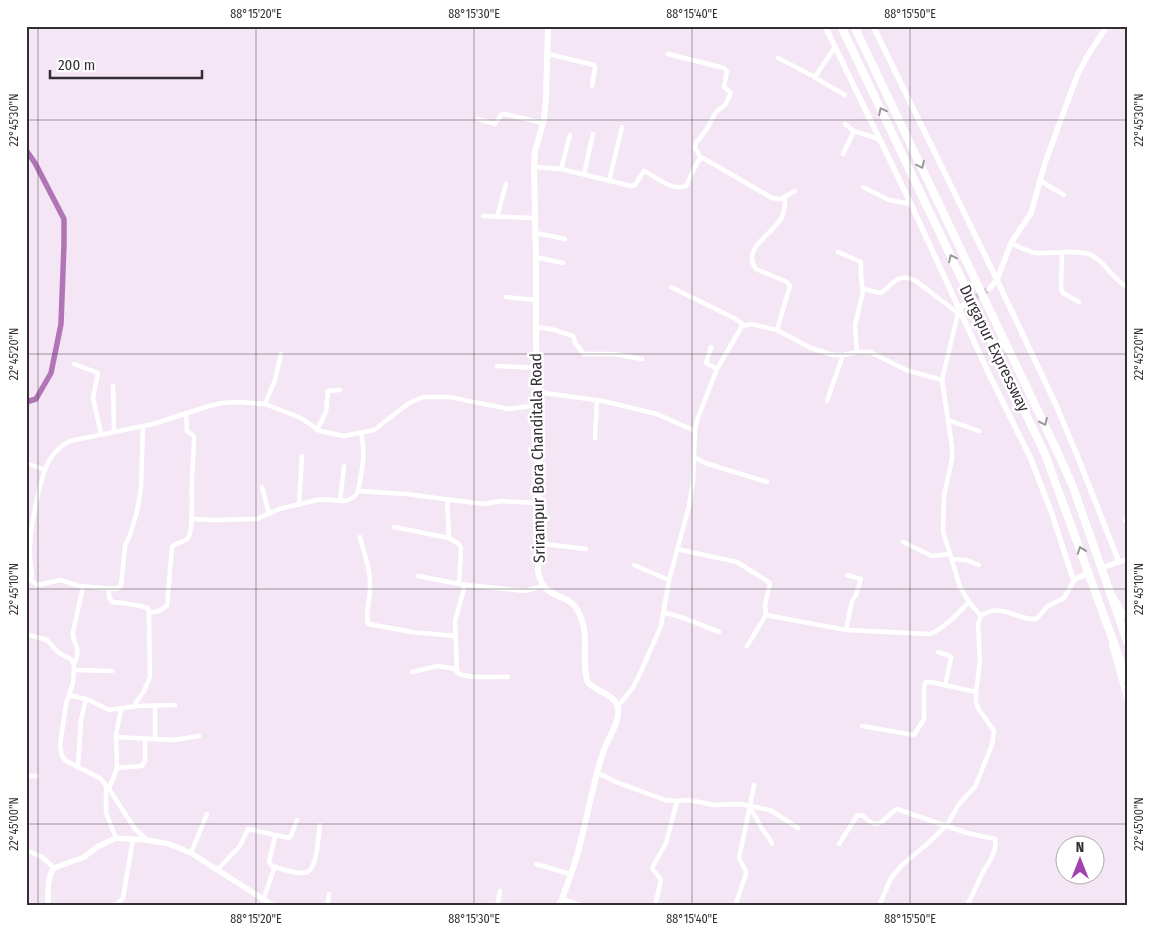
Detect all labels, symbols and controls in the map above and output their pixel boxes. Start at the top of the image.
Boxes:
text: 88°15'20"E [230,7,282,21]
text: 88°15'30"E [448,7,500,21]
text: 88°15'40"E [666,7,718,21]
text: 88°15'50"E [884,7,936,21]
scale bar [50,48,202,80]
text: 200 m [58,56,95,74]
text: 22°45'30"N [7,94,21,146]
text: 22°45'30"N [1132,94,1146,146]
one-way arrow [877,107,888,116]
one-way arrow [915,160,925,169]
one-way arrow [948,254,958,263]
street label: Durgapur Expressway [956,282,1034,416]
text: 22°45'20"N [7,328,21,380]
text: 22°45'20"N [1132,328,1146,380]
street label: Srirampur Bora Chanditala Road [526,353,549,563]
one-way arrow [1038,417,1048,426]
one-way arrow [1077,546,1087,555]
text: 22°45'10"N [7,563,21,615]
text: 22°45'10"N [1132,563,1146,615]
text: 22°45'00"N [7,797,21,851]
text: 22°45'00"N [1132,797,1146,851]
north arrow [1056,834,1106,884]
text: N [1076,839,1084,856]
text: 88°15'20"E [230,912,282,926]
text: 88°15'30"E [448,912,500,926]
text: 88°15'40"E [666,912,718,926]
text: 88°15'50"E [884,912,936,926]

